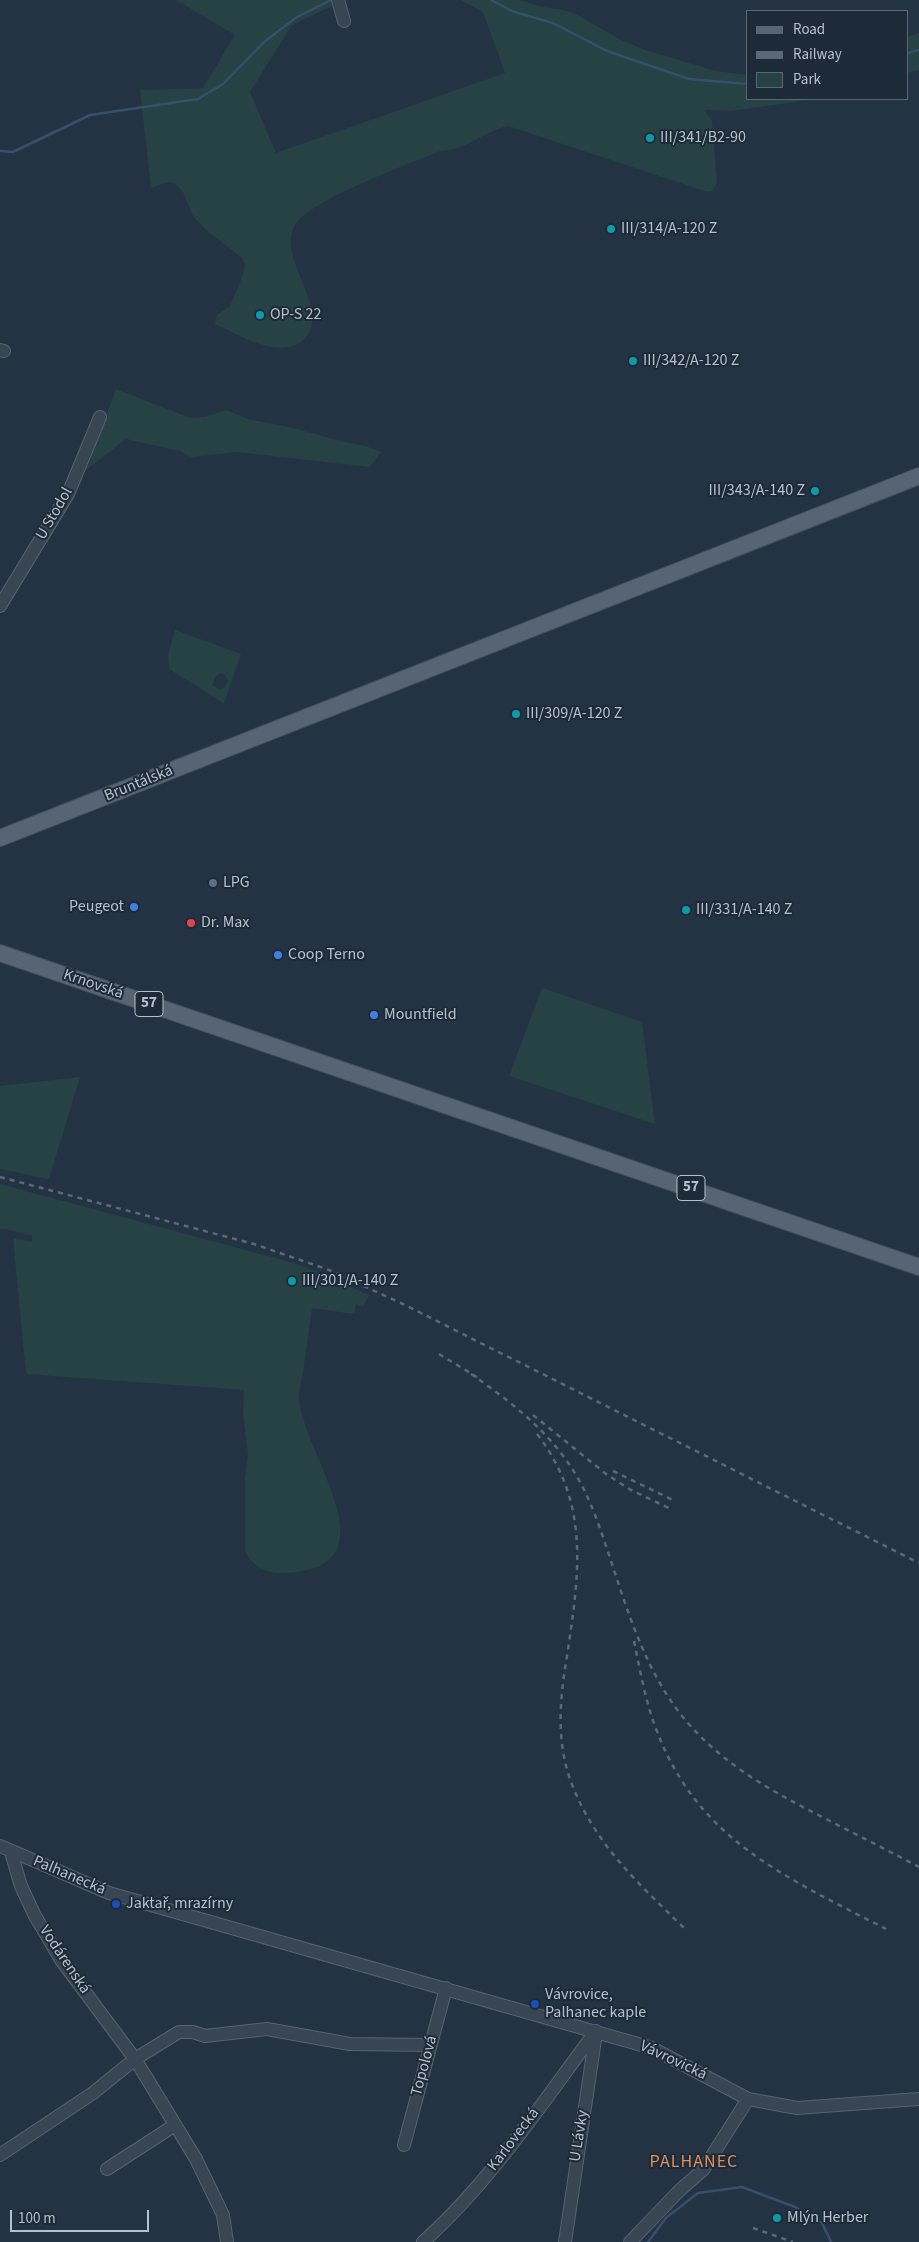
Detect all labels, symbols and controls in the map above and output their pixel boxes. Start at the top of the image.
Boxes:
legend [746,10,909,100]
text: Road [793,19,825,40]
text: Railway [793,44,842,65]
text: Park [793,69,821,90]
place label: III/341/B2-90 [660,128,746,148]
marker: III/341/B2-90 [644,132,656,144]
place label: III/314/A-120 Z [621,219,717,239]
marker: III/314/A-120 Z [605,223,617,235]
place label: OP-S 22 [270,305,322,325]
marker: OP-S 22 [254,309,266,321]
place label: III/342/A-120 Z [643,351,739,371]
marker: III/342/A-120 Z [627,355,639,367]
place label: III/343/A-140 Z [709,481,805,501]
street label: U Stodol [32,484,78,544]
marker: III/343/A-140 Z [809,485,821,497]
place label: III/309/A-120 Z [526,704,622,724]
marker: III/309/A-120 Z [510,708,522,720]
street label: Bruntálská [102,762,176,806]
place label: LPG [223,873,250,893]
marker: LPG [207,877,219,889]
place label: Peugeot [69,897,124,917]
place label: III/331/A-140 Z [696,900,792,920]
marker: Peugeot [128,901,140,913]
marker: III/331/A-140 Z [680,904,692,916]
place label: Dr. Max [201,913,249,933]
marker: Dr. Max [185,917,197,929]
place label: Coop Terno [288,945,365,965]
marker: Coop Terno [272,949,284,961]
street label: Krnovská [60,966,126,1004]
road number: 57 [135,992,163,1016]
place label: Mountfield [384,1005,457,1025]
marker: Mountfield [368,1009,380,1021]
road number: 57 [677,1176,705,1200]
place label: III/301/A-140 Z [302,1271,398,1291]
marker: III/301/A-140 Z [286,1275,298,1287]
street label: Palhanecká [30,1852,108,1900]
place label: Jaktař, mrazírny [126,1894,233,1914]
marker: Jaktař, mrazírny [110,1898,122,1910]
street label: Vodárenská [34,1922,94,1998]
place label: Vávrovice, Palhanec kaple [545,1985,646,2023]
marker: Vávrovice, Palhanec kaple [529,1998,541,2010]
street label: Topolová [408,2034,442,2098]
street label: Vávrovická [636,2037,710,2085]
street label: Karlovecká [484,2105,544,2175]
street label: U Lávky [566,2109,594,2163]
district label: PALHANEC [649,2152,739,2174]
scale bar [12,2200,151,2232]
text: 100 m [18,2208,56,2229]
place label: Mlýn Herber [787,2208,868,2228]
marker: Mlýn Herber [771,2212,783,2224]

